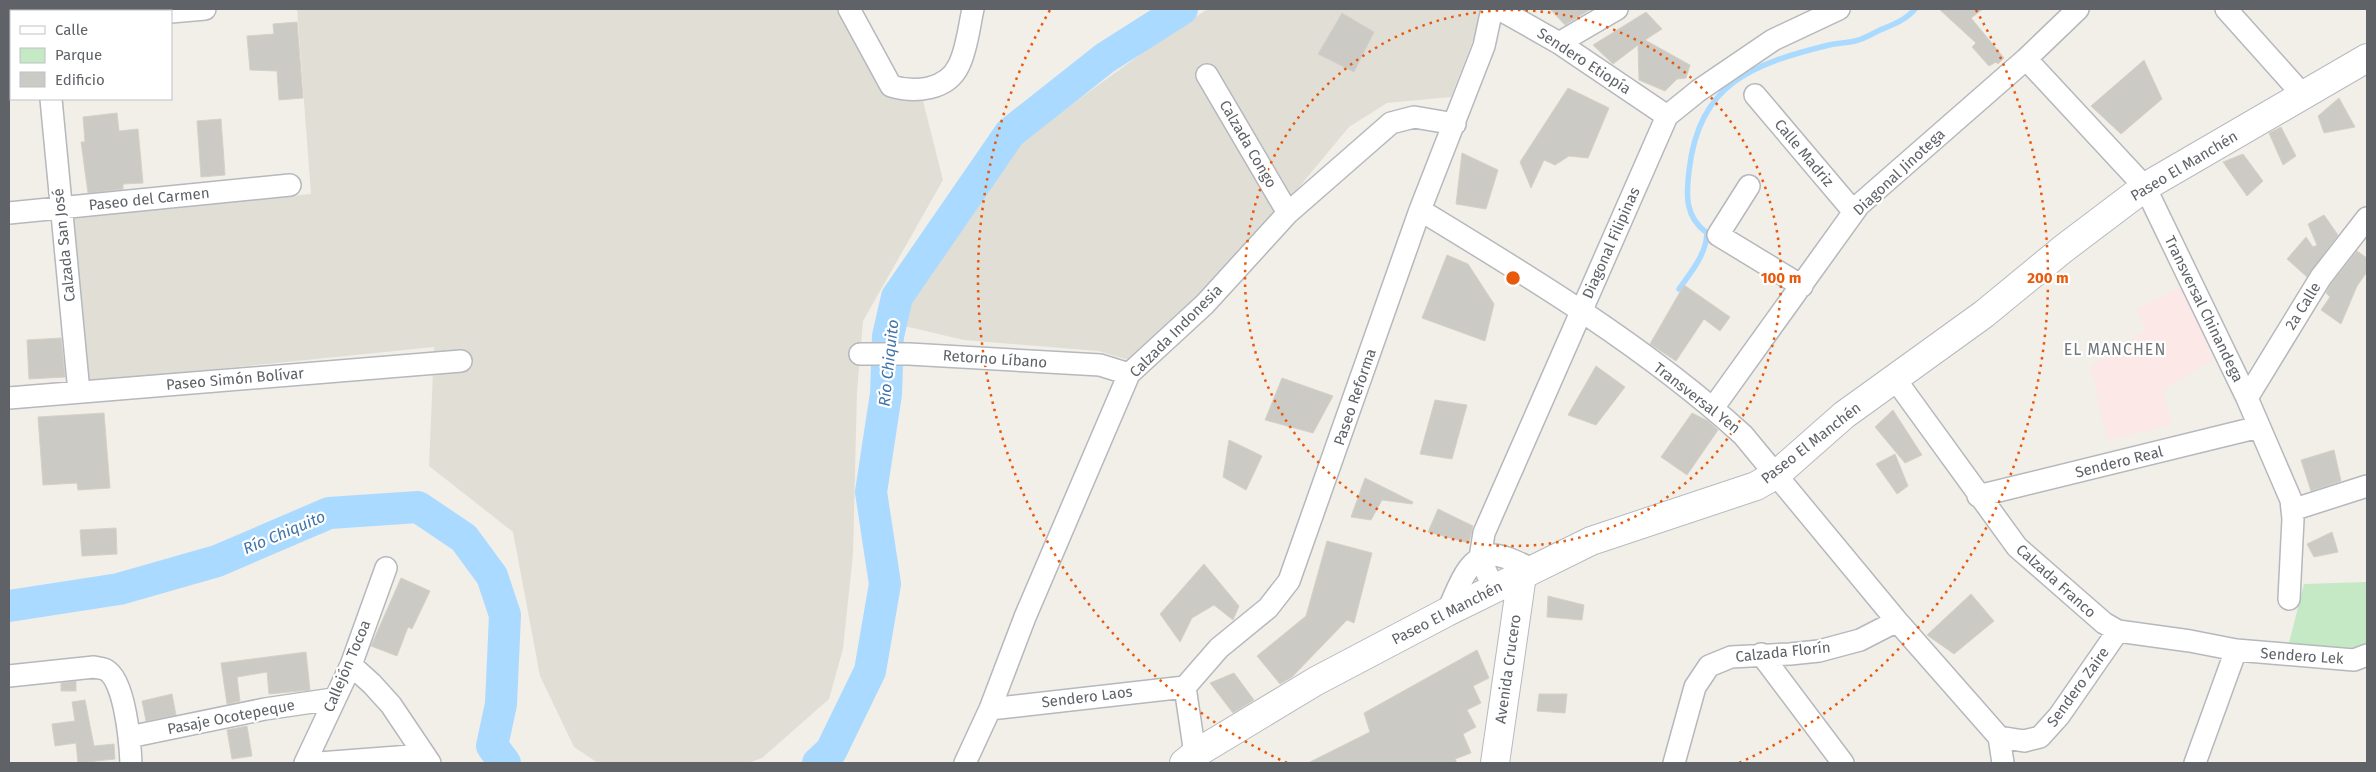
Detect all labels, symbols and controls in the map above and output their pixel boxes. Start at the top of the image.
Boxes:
legend [10,10,172,100]
text: Calle [55,21,88,39]
street label: Sendero Etiopía [1534,24,1634,98]
text: Parque [55,46,102,64]
text: Edificio [55,71,105,89]
street label: Calzada Congo [1216,97,1280,191]
street label: Calle Madriz [1771,116,1838,191]
street label: Diagonal Jinotega [1849,125,1949,219]
street label: Paseo El Manchén [2127,127,2241,205]
street label: Paseo del Carmen [88,184,210,214]
street label: Diagonal Filipinas [1578,185,1644,301]
street label: Calzada San José [49,187,79,303]
street label: Transversal Chinandega [2161,233,2247,385]
centre of rings [1504,269,1522,287]
text: 100 m [1761,269,1801,287]
text: 200 m [2027,269,2069,287]
street label: 2a Calle [2281,279,2325,333]
street label: Calzada Indonesia [1126,281,1226,381]
water label: Río Chiquito [874,319,903,408]
district label: EL MANCHEN [2064,340,2166,359]
street label: Retorno Líbano [942,346,1048,372]
street label: Paseo Reforma [1330,346,1380,448]
street label: Transversal Yen [1650,359,1744,437]
street label: Paseo Simón Bolívar [165,364,305,394]
street label: Paseo El Manchén [1758,398,1864,488]
street label: Sendero Real [2073,442,2165,482]
water label: Río Chiquito [240,507,328,558]
street label: Calzada Franco [2012,540,2100,622]
street label: Paseo El Manchén [1389,577,1505,649]
street label: Avenida Crucero [1491,613,1525,725]
street label: Callejón Tocoa [320,617,374,715]
street label: Calzada Florín [1735,638,1831,666]
street label: Sendero Zaire [2043,644,2113,730]
street label: Sendero Lek [2260,644,2344,668]
street label: Sendero Laos [1040,682,1134,712]
street label: Pasaje Ocotepeque [166,696,296,738]

